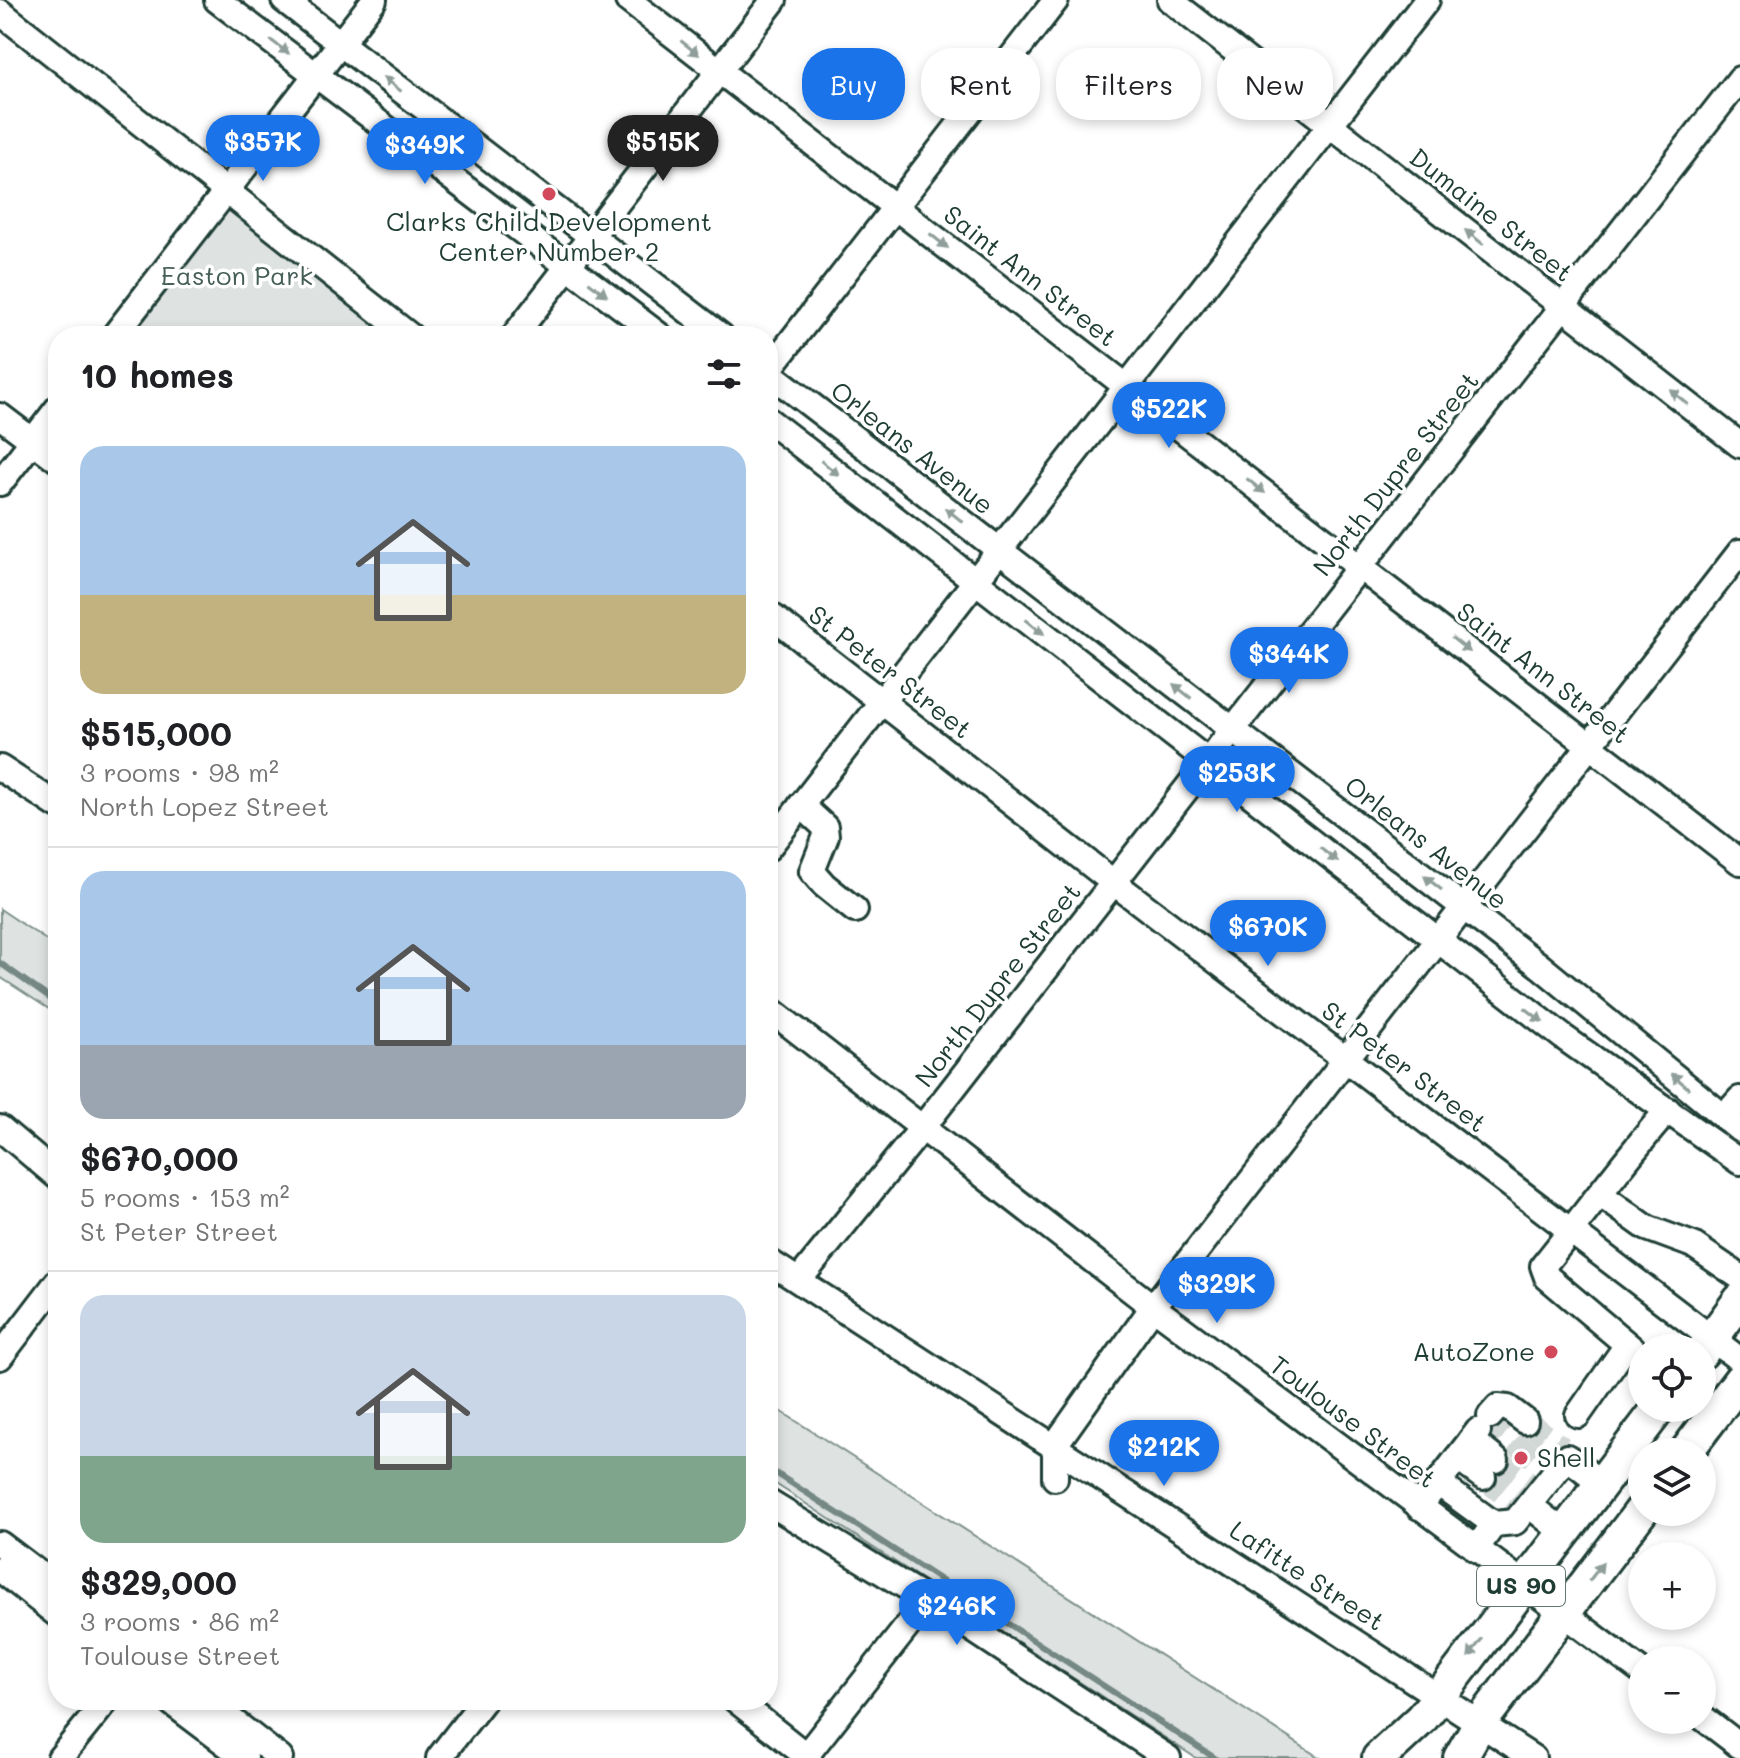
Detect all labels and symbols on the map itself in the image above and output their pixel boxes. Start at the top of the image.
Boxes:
one-way arrow [270,38,290,54]
one-way arrow [679,39,700,55]
one-way arrow [382,76,402,92]
pin: $357K [207,115,319,183]
pin: $515K [607,115,719,183]
pin: $349K [369,118,481,186]
street label: Dumaine Street [1403,140,1580,289]
marker: Clarks Child Development Center Number 2 [540,185,558,203]
street label: Saint Ann Street [937,197,1124,354]
place label: Clarks Child Development Center Number 2 [386,204,712,268]
one-way arrow [1464,230,1484,246]
one-way arrow [929,233,949,249]
park label: Easton Park [161,258,313,292]
one-way arrow [588,280,608,296]
street label: North Dupre Street [1305,364,1486,583]
street label: Orleans Avenue [824,373,1001,521]
pin: $522K [1113,382,1225,450]
one-way arrow [1669,390,1689,406]
one-way arrow [820,459,840,475]
one-way arrow [1246,478,1266,494]
one-way arrow [944,508,964,524]
street label: Saint Ann Street [1450,594,1637,751]
street label: St Peter Street [802,597,979,746]
one-way arrow [1025,618,1045,635]
pin: $344K [1233,627,1345,695]
one-way arrow [1451,637,1471,653]
one-way arrow [1172,683,1193,699]
pin: $253K [1181,746,1293,814]
street label: Orleans Avenue [1338,768,1515,916]
one-way arrow [1319,847,1339,863]
street label: North Dupre Street [907,875,1088,1094]
one-way arrow [1423,876,1443,892]
pin: $670K [1212,900,1324,968]
street label: St Peter Street [1315,993,1494,1139]
one-way arrow [1524,1006,1544,1022]
one-way arrow [1670,1072,1689,1090]
pin: $329K [1161,1257,1273,1325]
place label: AutoZone [1413,1334,1535,1368]
marker: AutoZone [1542,1343,1560,1361]
street label: Toulouse Street [1263,1347,1444,1495]
pin: $212K [1108,1420,1220,1488]
place label: Shell [1537,1440,1595,1474]
marker: Shell [1512,1449,1530,1467]
street label: Lafitte Street [1224,1512,1391,1638]
one-way arrow [1587,1561,1603,1582]
road number: US 90 [1477,1566,1565,1606]
pin: $246K [901,1579,1013,1647]
one-way arrow [1468,1638,1484,1658]

